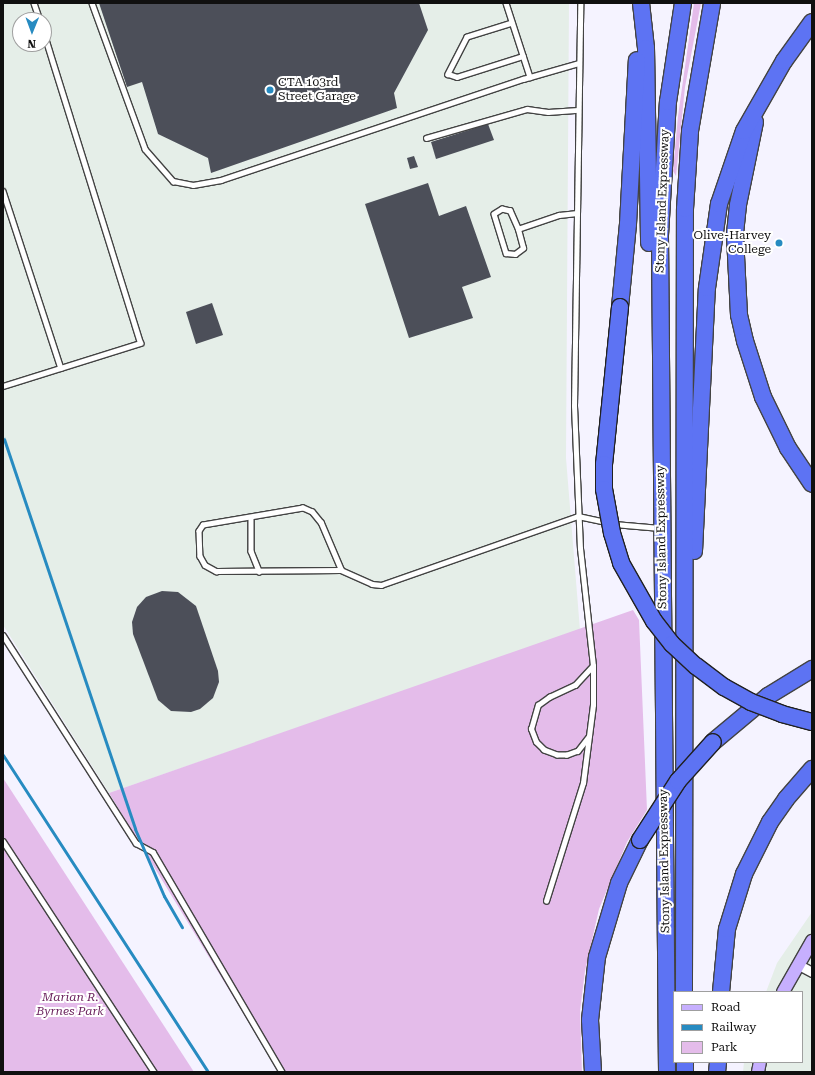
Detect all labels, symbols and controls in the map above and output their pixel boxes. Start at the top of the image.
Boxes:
north arrow [12,12,52,52]
text: N [27,37,36,50]
place label: CTA 103rd Street Garage [278,76,356,104]
marker: CTA 103rd Street Garage [265,85,275,95]
street label: Stony Island Expressway [653,129,673,273]
place label: Olive-Harvey College [694,229,771,257]
marker: Olive-Harvey College [774,238,784,248]
street label: Stony Island Expressway [654,465,670,609]
street label: Stony Island Expressway [657,789,673,933]
park label: Marian R. Byrnes Park [36,991,104,1019]
legend [673,991,803,1063]
text: Road [711,1000,740,1014]
text: Railway [711,1020,756,1034]
text: Park [711,1040,737,1054]

